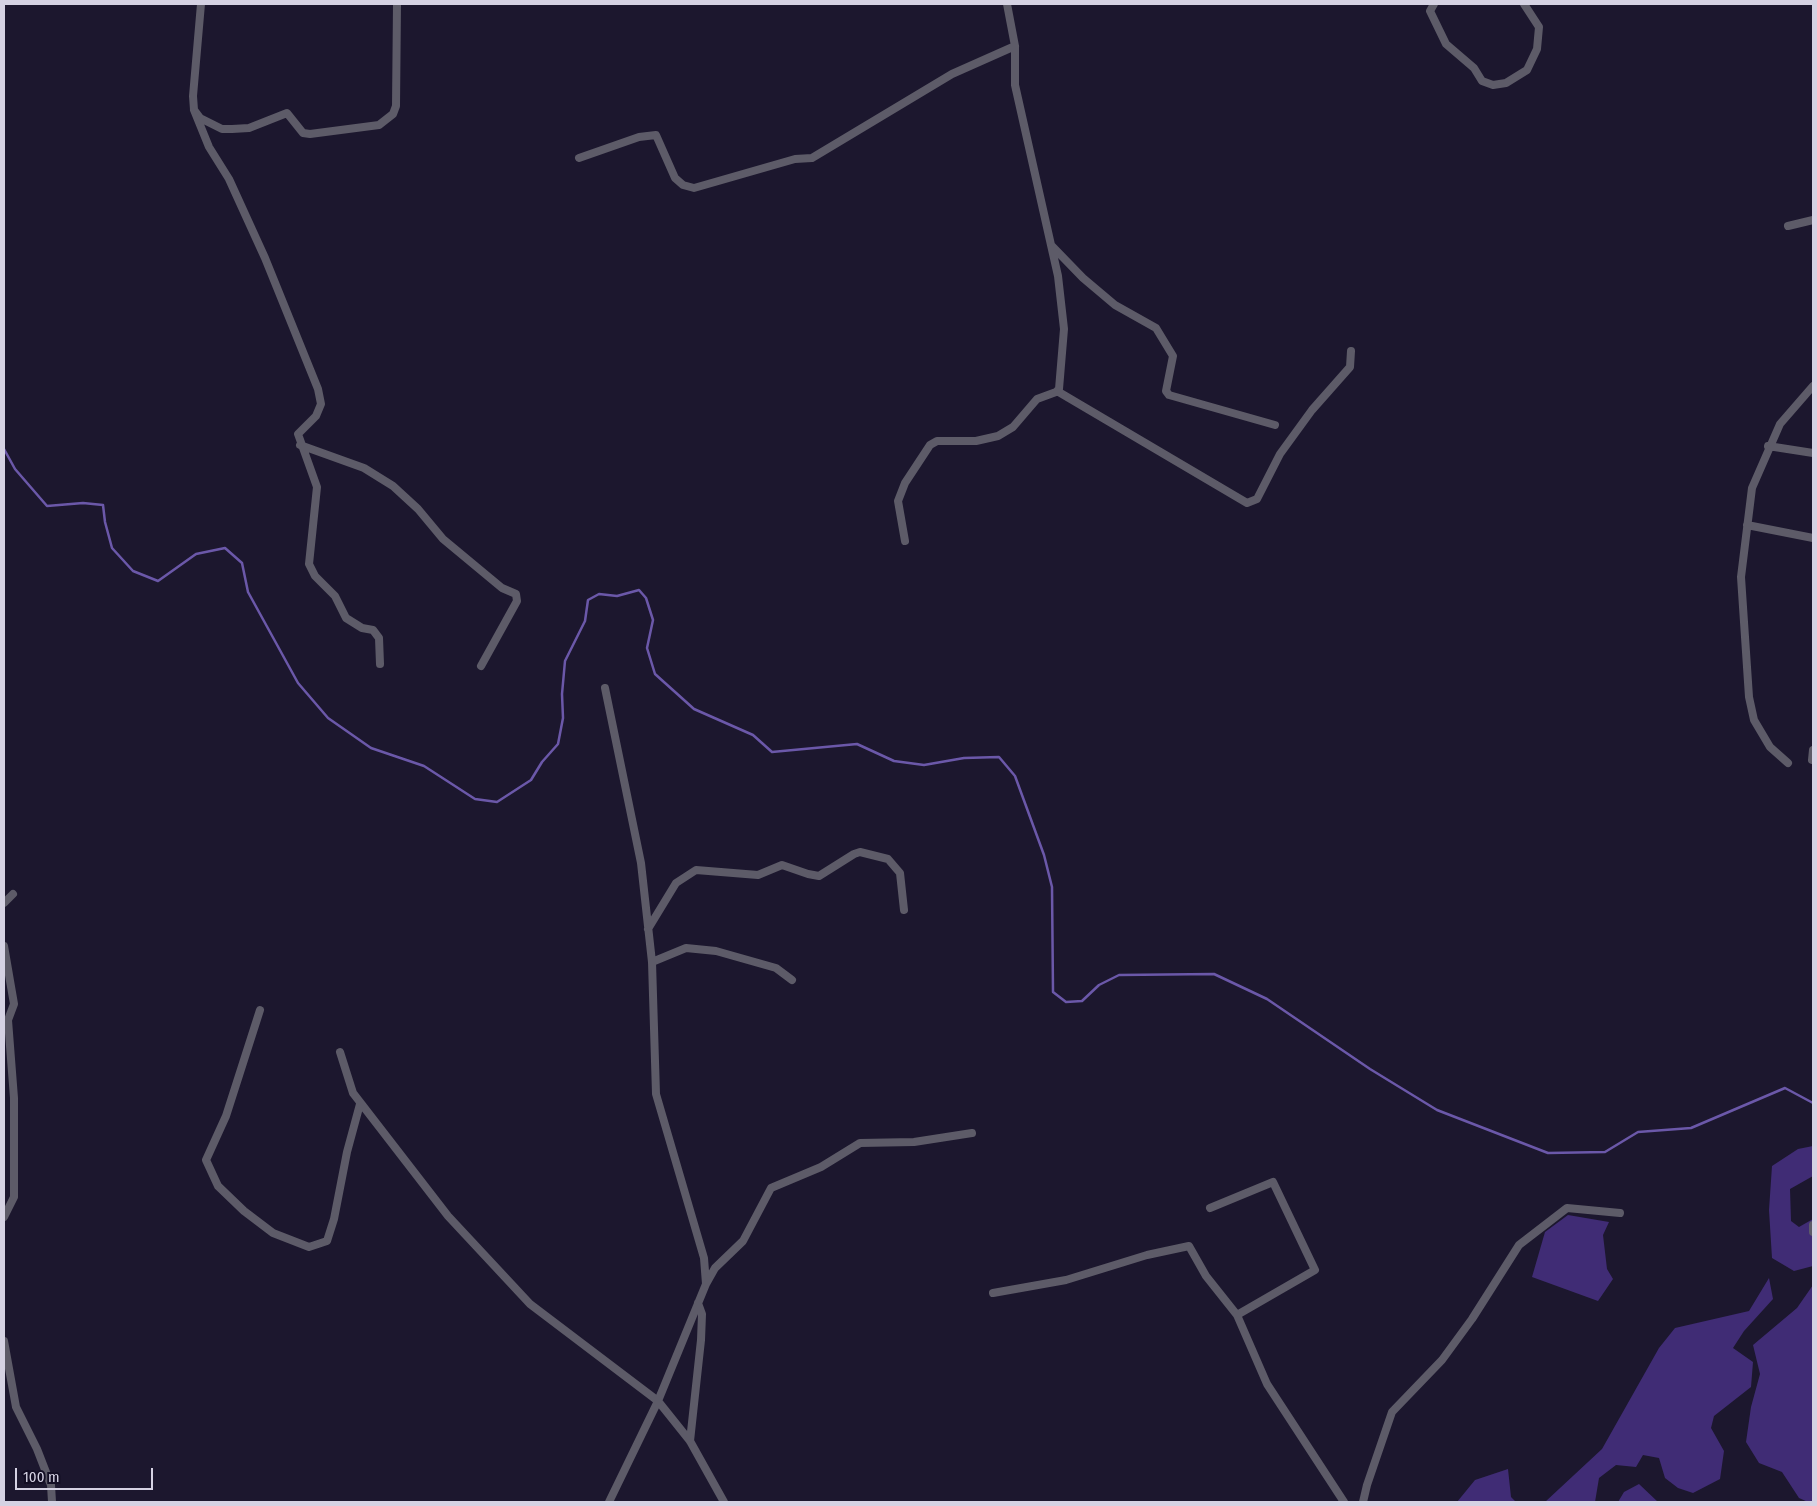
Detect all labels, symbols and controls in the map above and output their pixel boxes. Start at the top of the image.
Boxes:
scale bar [18,1458,155,1490]
text: 100 m [23,1468,60,1486]

